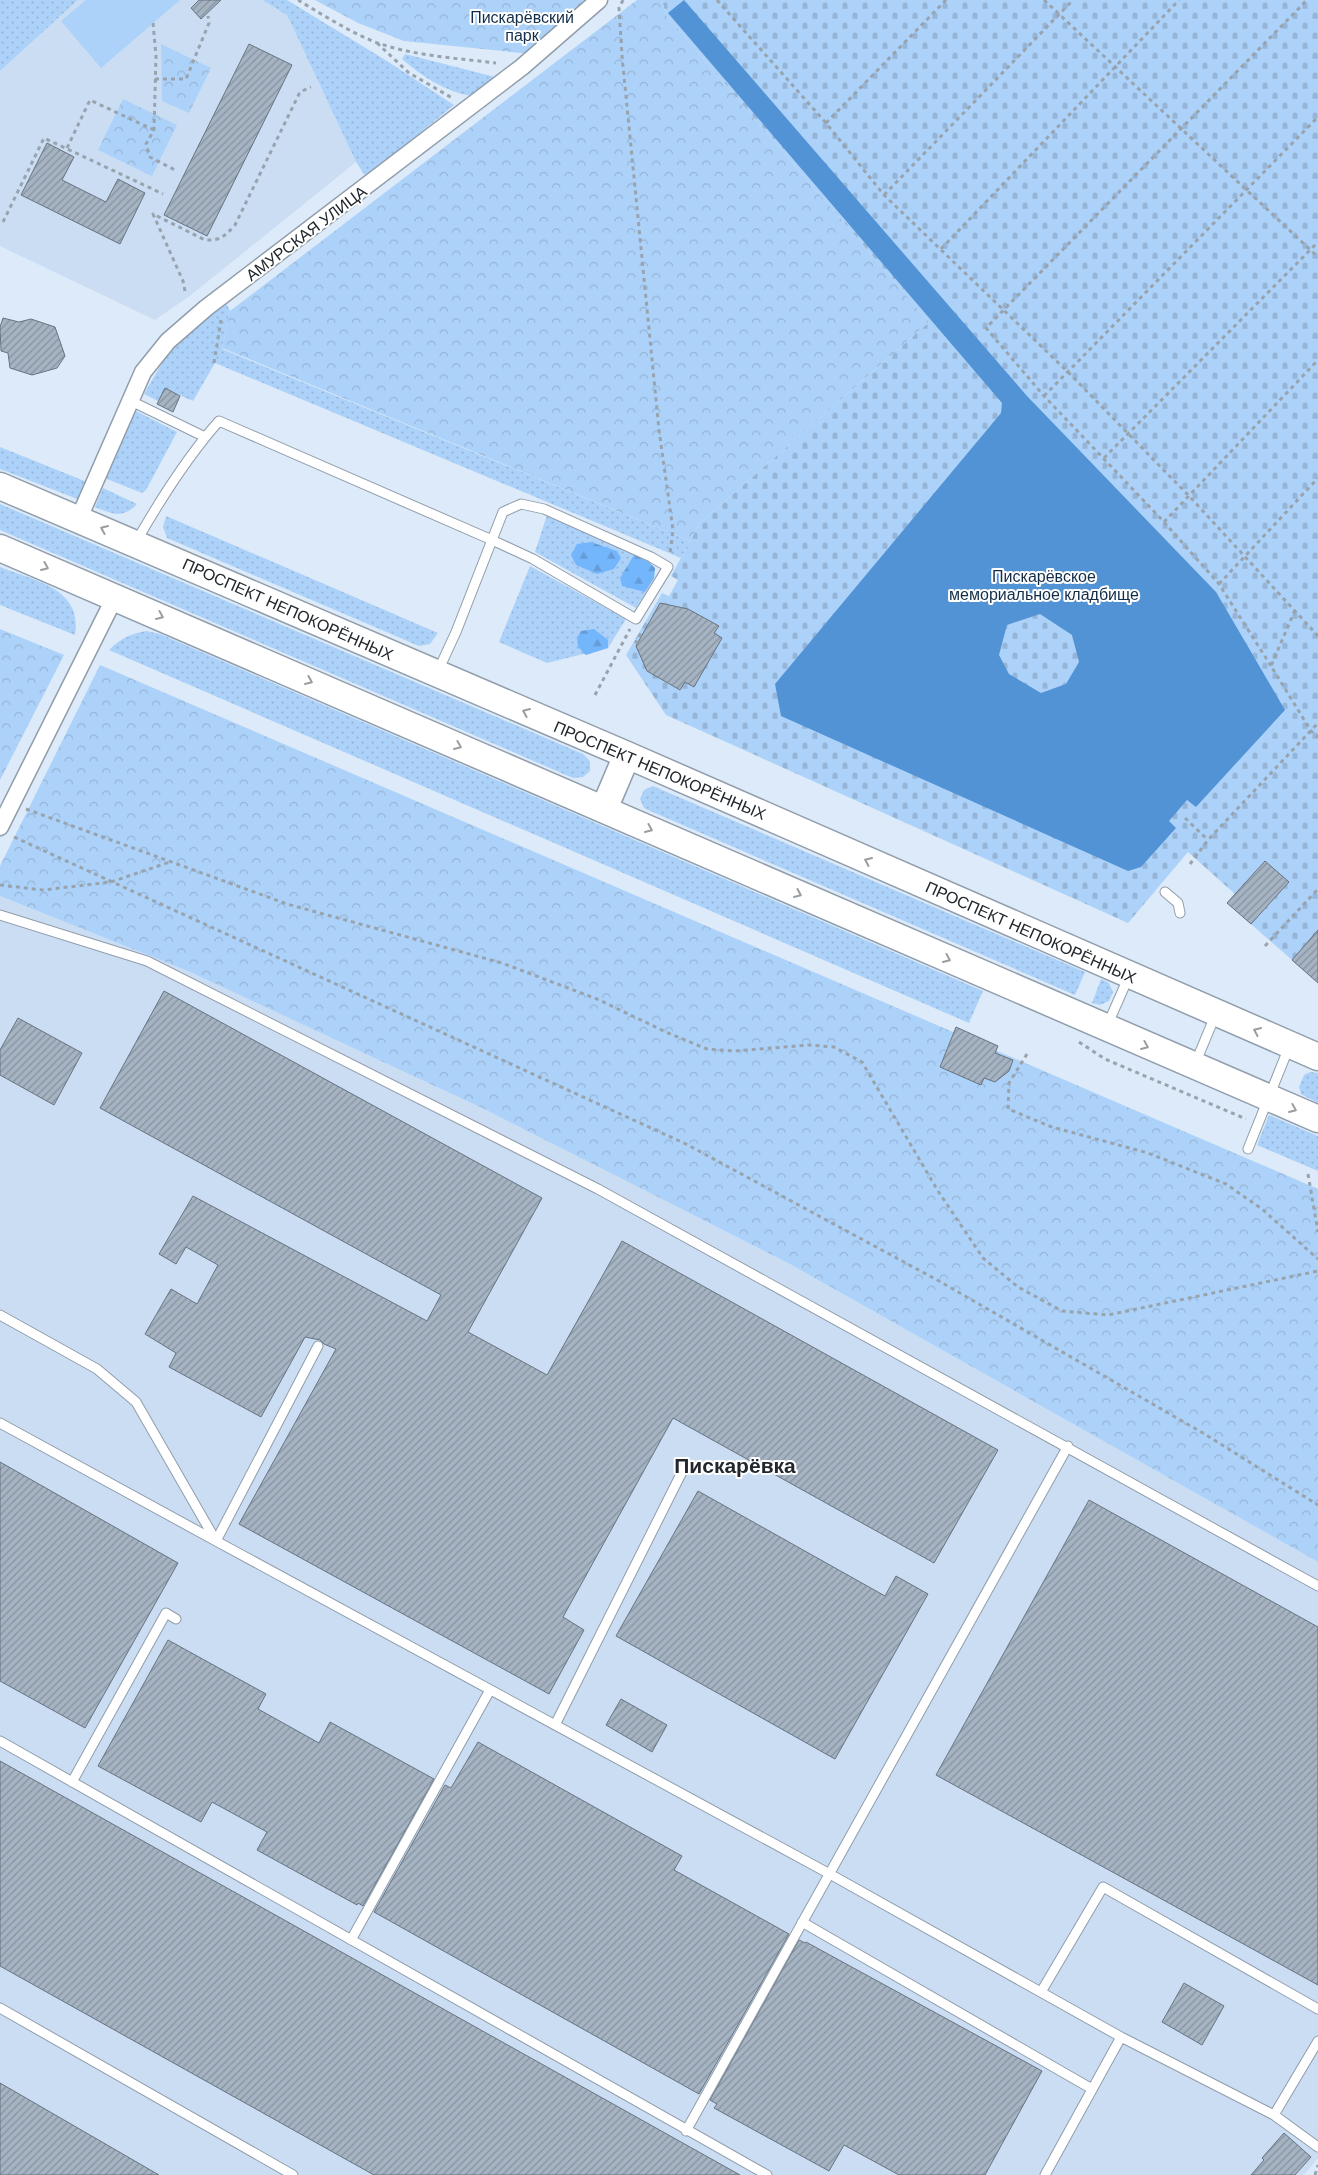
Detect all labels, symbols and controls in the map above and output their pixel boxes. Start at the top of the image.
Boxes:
park label: Пискарёвский парк [470,7,574,46]
street label: АМУРСКАЯ УЛИЦА [242,181,371,286]
one-way arrow [100,525,109,536]
street label: ПРОСПЕКТ НЕПОКОРЁННЫХ [179,553,397,666]
one-way arrow [40,561,49,571]
park label: Пискарёвское мемориальное кладбище [949,566,1139,605]
one-way arrow [155,610,164,621]
one-way arrow [304,675,313,686]
one-way arrow [522,708,531,718]
street label: ПРОСПЕКТ НЕПОКОРЁННЫХ [551,716,769,825]
one-way arrow [453,739,462,750]
one-way arrow [644,822,653,833]
one-way arrow [864,856,873,867]
street label: ПРОСПЕКТ НЕПОКОРЁННЫХ [922,876,1140,989]
one-way arrow [793,887,802,898]
one-way arrow [942,952,951,963]
one-way arrow [1253,1027,1262,1038]
one-way arrow [1140,1039,1149,1050]
one-way arrow [1288,1102,1297,1113]
district label: Пискарёвка [674,1452,796,1480]

